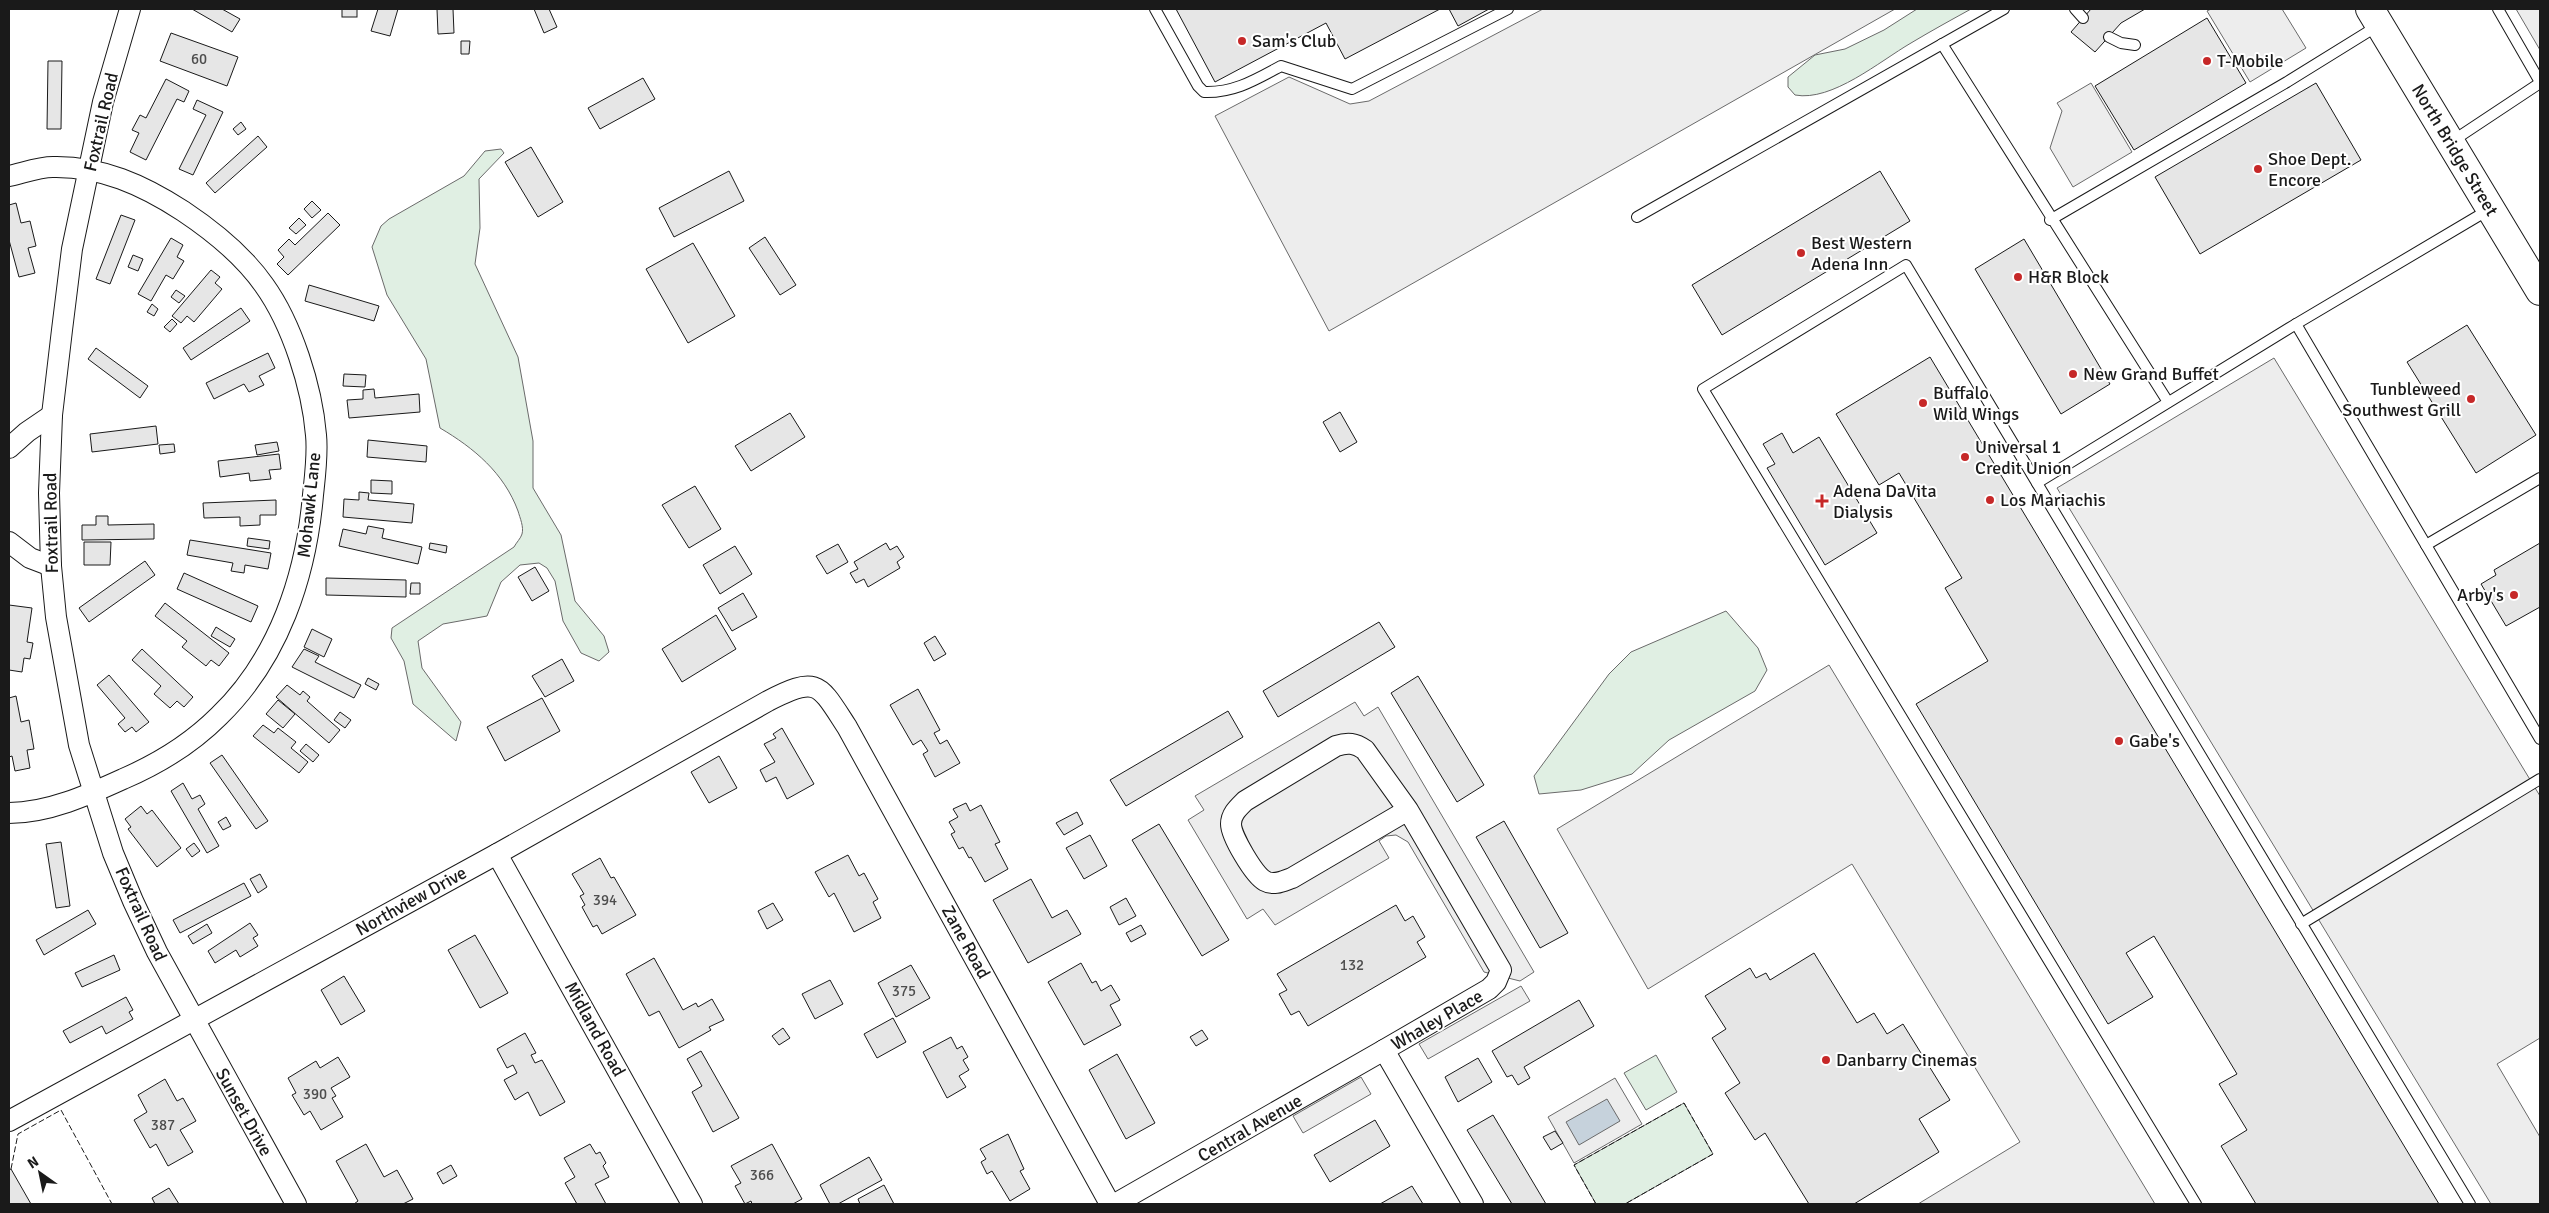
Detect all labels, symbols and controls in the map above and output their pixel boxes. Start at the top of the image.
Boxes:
place label: Sam's Club [1252,30,1336,52]
marker: Sam's Club [1236,35,1248,47]
house number: 60 [191,50,207,68]
place label: T-Mobile [2217,50,2284,72]
marker: T-Mobile [2201,55,2213,67]
street label: Foxtrail Road [79,70,123,174]
street label: North Bridge Street [2407,80,2503,220]
place label: Shoe Dept. Encore [2268,148,2351,191]
marker: Shoe Dept. Encore [2252,163,2264,175]
place label: Best Western Adena Inn [1811,232,1912,275]
marker: Best Western Adena Inn [1795,247,1807,259]
place label: H&R Block [2028,266,2109,288]
marker: H&R Block [2012,271,2024,283]
place label: New Grand Buffet [2083,363,2219,385]
marker: New Grand Buffet [2067,368,2079,380]
place label: Tunbleweed Southwest Grill [2342,378,2461,421]
place label: Buffalo Wild Wings [1933,382,2019,425]
marker: Tunbleweed Southwest Grill [2465,393,2477,405]
marker: Buffalo Wild Wings [1917,397,1929,409]
place label: Universal 1 Credit Union [1975,436,2072,479]
street label: Mohawk Lane [293,451,325,559]
marker: Universal 1 Credit Union [1959,451,1971,463]
street label: Foxtrail Road [39,472,63,574]
place label: Adena DaVita Dialysis [1833,480,1937,523]
place label: Los Mariachis [2000,489,2106,511]
marker: Adena DaVita Dialysis [1815,494,1829,508]
marker: Los Mariachis [1984,494,1996,506]
place label: Arby's [2457,584,2504,606]
marker: Arby's [2508,589,2520,601]
place label: Gabe's [2129,730,2180,752]
marker: Gabe's [2113,735,2125,747]
street label: Northview Drive [352,861,470,941]
street label: Foxtrail Road [110,863,172,965]
house number: 394 [593,891,617,909]
street label: Zane Road [937,902,995,982]
house number: 132 [1340,956,1364,974]
street label: Midland Road [560,978,630,1080]
house number: 375 [892,982,916,1000]
street label: Whaley Place [1387,985,1487,1055]
place label: Danbarry Cinemas [1836,1049,1977,1071]
marker: Danbarry Cinemas [1820,1054,1832,1066]
street label: Sunset Drive [211,1064,277,1160]
house number: 390 [303,1085,327,1103]
street label: Central Avenue [1194,1089,1306,1167]
house number: 387 [151,1116,175,1134]
north arrow [15,1148,65,1198]
text: N [24,1153,42,1172]
house number: 366 [750,1166,774,1184]

